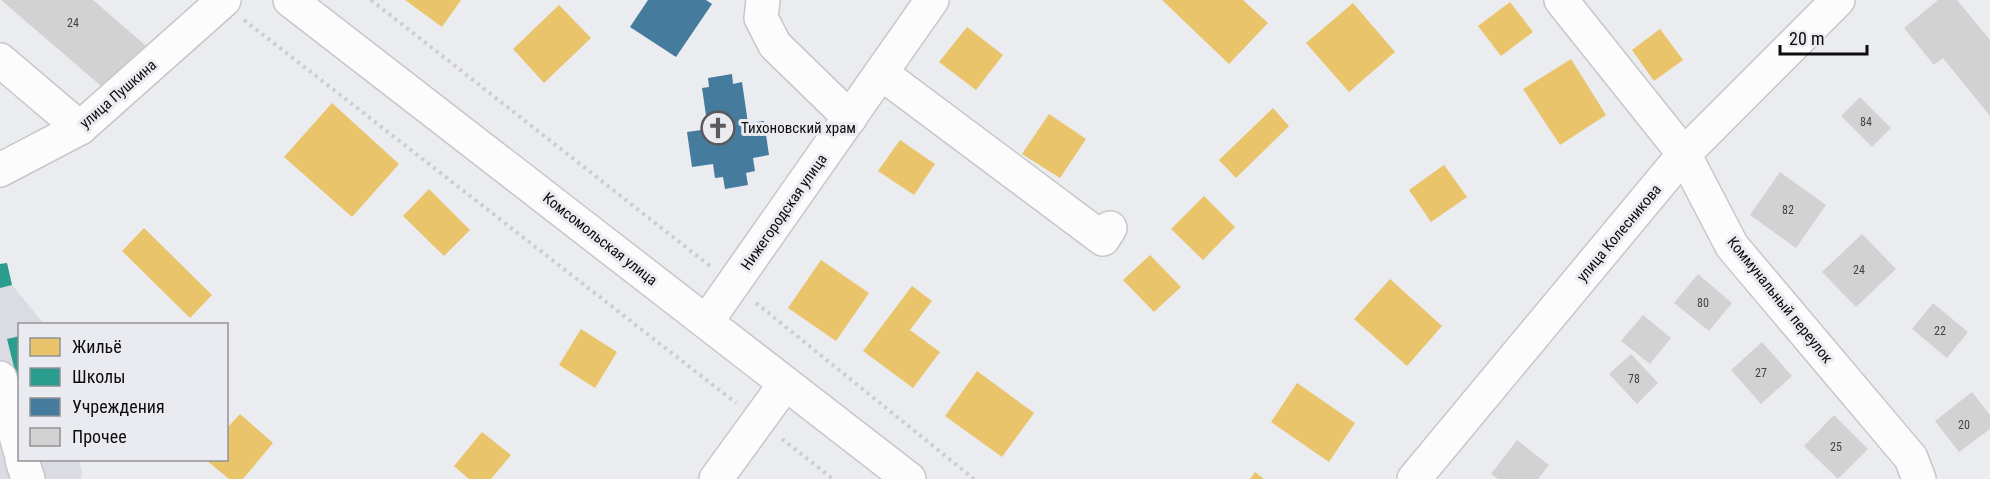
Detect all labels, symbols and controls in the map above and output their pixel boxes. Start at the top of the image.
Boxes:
house number: 24 [67,16,79,30]
scale bar [1780,18,1867,56]
text: 20 m [1789,28,1824,49]
street label: улица Пушкина [76,56,160,132]
church icon: Тихоновский храм [700,110,736,146]
house number: 84 [1860,115,1872,129]
place label: Тихоновский храм [741,119,856,137]
street label: Нижегородская улица [737,151,831,273]
street label: улица Колесникова [1573,181,1665,285]
street label: Комсомольская улица [539,189,661,289]
house number: 82 [1782,203,1794,217]
street label: Коммунальный переулок [1724,233,1836,367]
house number: 24 [1853,263,1865,277]
house number: 80 [1697,296,1709,310]
legend [18,323,228,461]
house number: 22 [1934,324,1946,338]
text: Жильё [72,336,122,357]
text: Школы [72,366,125,387]
house number: 27 [1755,366,1767,380]
house number: 78 [1628,372,1640,386]
text: Учреждения [72,396,165,417]
house number: 20 [1958,418,1970,432]
text: Прочее [72,426,127,447]
house number: 25 [1830,440,1842,454]

